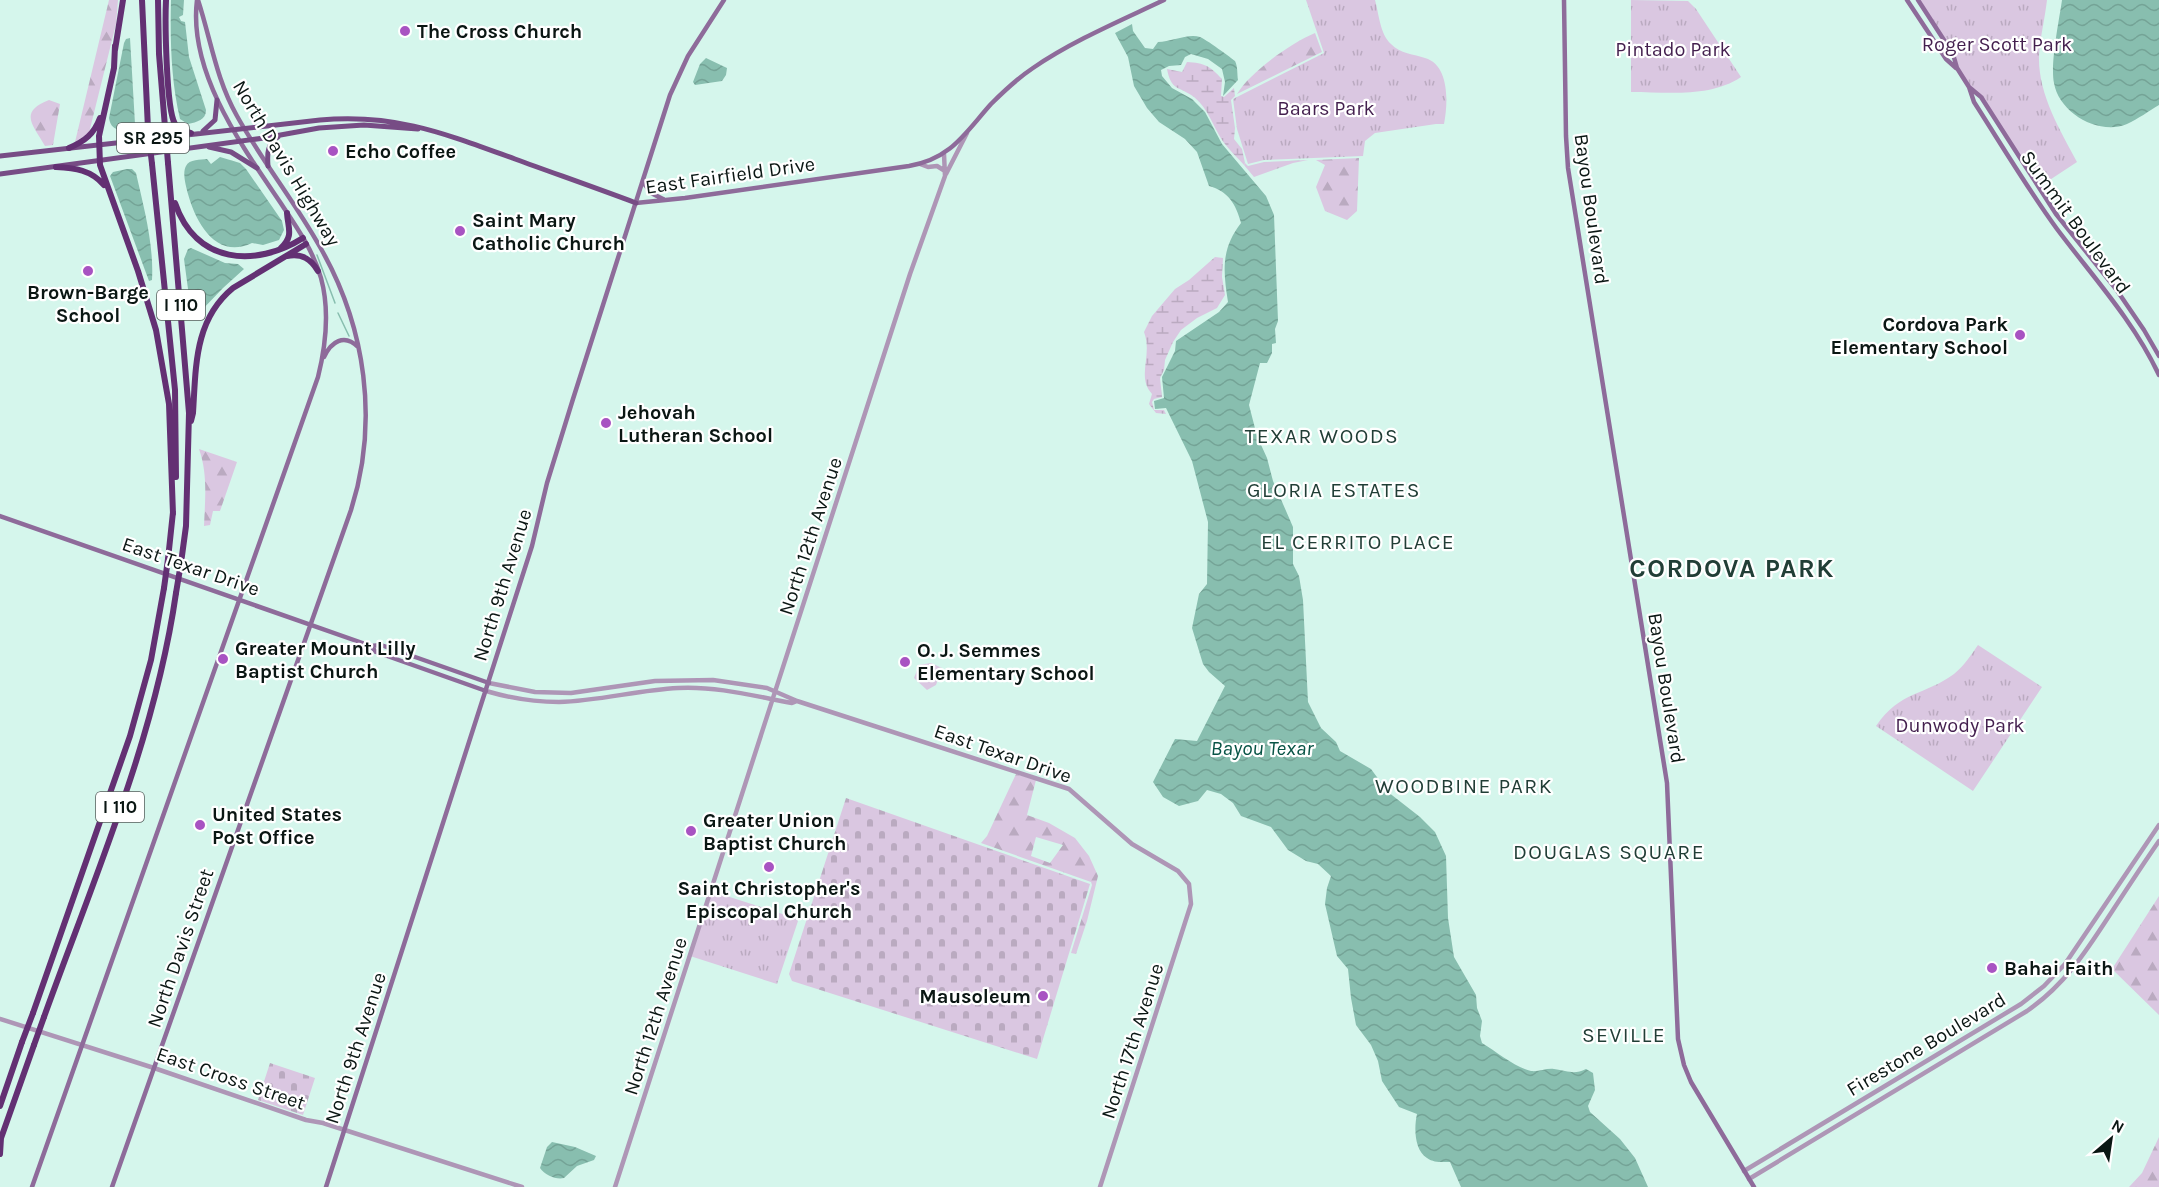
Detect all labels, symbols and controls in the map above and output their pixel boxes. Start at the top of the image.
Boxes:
place label: The Cross Church [417,20,582,43]
marker: The Cross Church [398,24,412,38]
park label: Roger Scott Park [1922,33,2072,56]
park label: Pintado Park [1615,38,1731,61]
street label: North Davis Highway [228,76,345,250]
park label: Baars Park [1277,97,1375,120]
road number: SR 295 [117,123,189,153]
street label: Bayou Boulevard [1570,132,1613,286]
place label: Echo Coffee [345,140,456,163]
marker: Echo Coffee [326,144,340,158]
street label: Summit Boulevard [2016,146,2135,298]
street label: East Fairfield Drive [644,152,816,199]
place label: Saint Mary Catholic Church [472,209,625,255]
marker: Saint Mary Catholic Church [453,224,467,238]
marker: Brown-Barge School [81,264,95,278]
place label: Brown-Barge School [27,281,149,327]
road number: I 110 [157,290,205,320]
place label: Cordova Park Elementary School [1830,313,2008,359]
marker: Cordova Park Elementary School [2013,328,2027,342]
place label: Jehovah Lutheran School [618,401,773,447]
marker: Jehovah Lutheran School [599,416,613,430]
district label: TEXAR WOODS [1245,424,1399,448]
street label: North 12th Avenue [774,454,847,618]
district label: GLORIA ESTATES [1247,478,1421,502]
street label: North 9th Avenue [468,506,537,664]
district label: EL CERRITO PLACE [1261,530,1455,554]
street label: East Texar Drive [119,532,263,601]
district label: CORDOVA PARK [1629,553,1835,584]
street label: Bayou Boulevard [1643,611,1690,765]
place label: Greater Mount Lilly Baptist Church [235,637,416,683]
place label: O. J. Semmes Elementary School [917,639,1095,685]
marker: Greater Mount Lilly Baptist Church [216,652,230,666]
marker: O. J. Semmes Elementary School [898,655,912,669]
park label: Dunwody Park [1895,714,2025,737]
street label: East Texar Drive [931,719,1075,788]
water label: Bayou Texar [1211,736,1314,760]
district label: WOODBINE PARK [1375,774,1553,798]
road number: I 110 [96,792,144,822]
place label: United States Post Office [212,803,342,849]
place label: Greater Union Baptist Church [703,809,846,855]
marker: United States Post Office [193,818,207,832]
marker: Greater Union Baptist Church [684,824,698,838]
district label: DOUGLAS SQUARE [1513,840,1705,864]
marker: Saint Christopher's Episcopal Church [762,860,776,874]
street label: North Davis Street [142,865,219,1031]
place label: Saint Christopher's Episcopal Church [678,877,860,923]
street label: North 12th Avenue [619,934,692,1098]
place label: Bahai Faith [2004,957,2114,980]
street label: North 17th Avenue [1096,960,1168,1122]
marker: Bahai Faith [1985,961,1999,975]
street label: North 9th Avenue [320,969,391,1127]
place label: Mausoleum [919,985,1031,1008]
street label: Firestone Boulevard [1843,988,2010,1101]
marker: Mausoleum [1036,989,1050,1003]
district label: SEVILLE [1582,1023,1666,1047]
street label: East Cross Street [153,1042,309,1115]
north arrow [2081,1109,2141,1169]
text: N [2108,1115,2128,1137]

